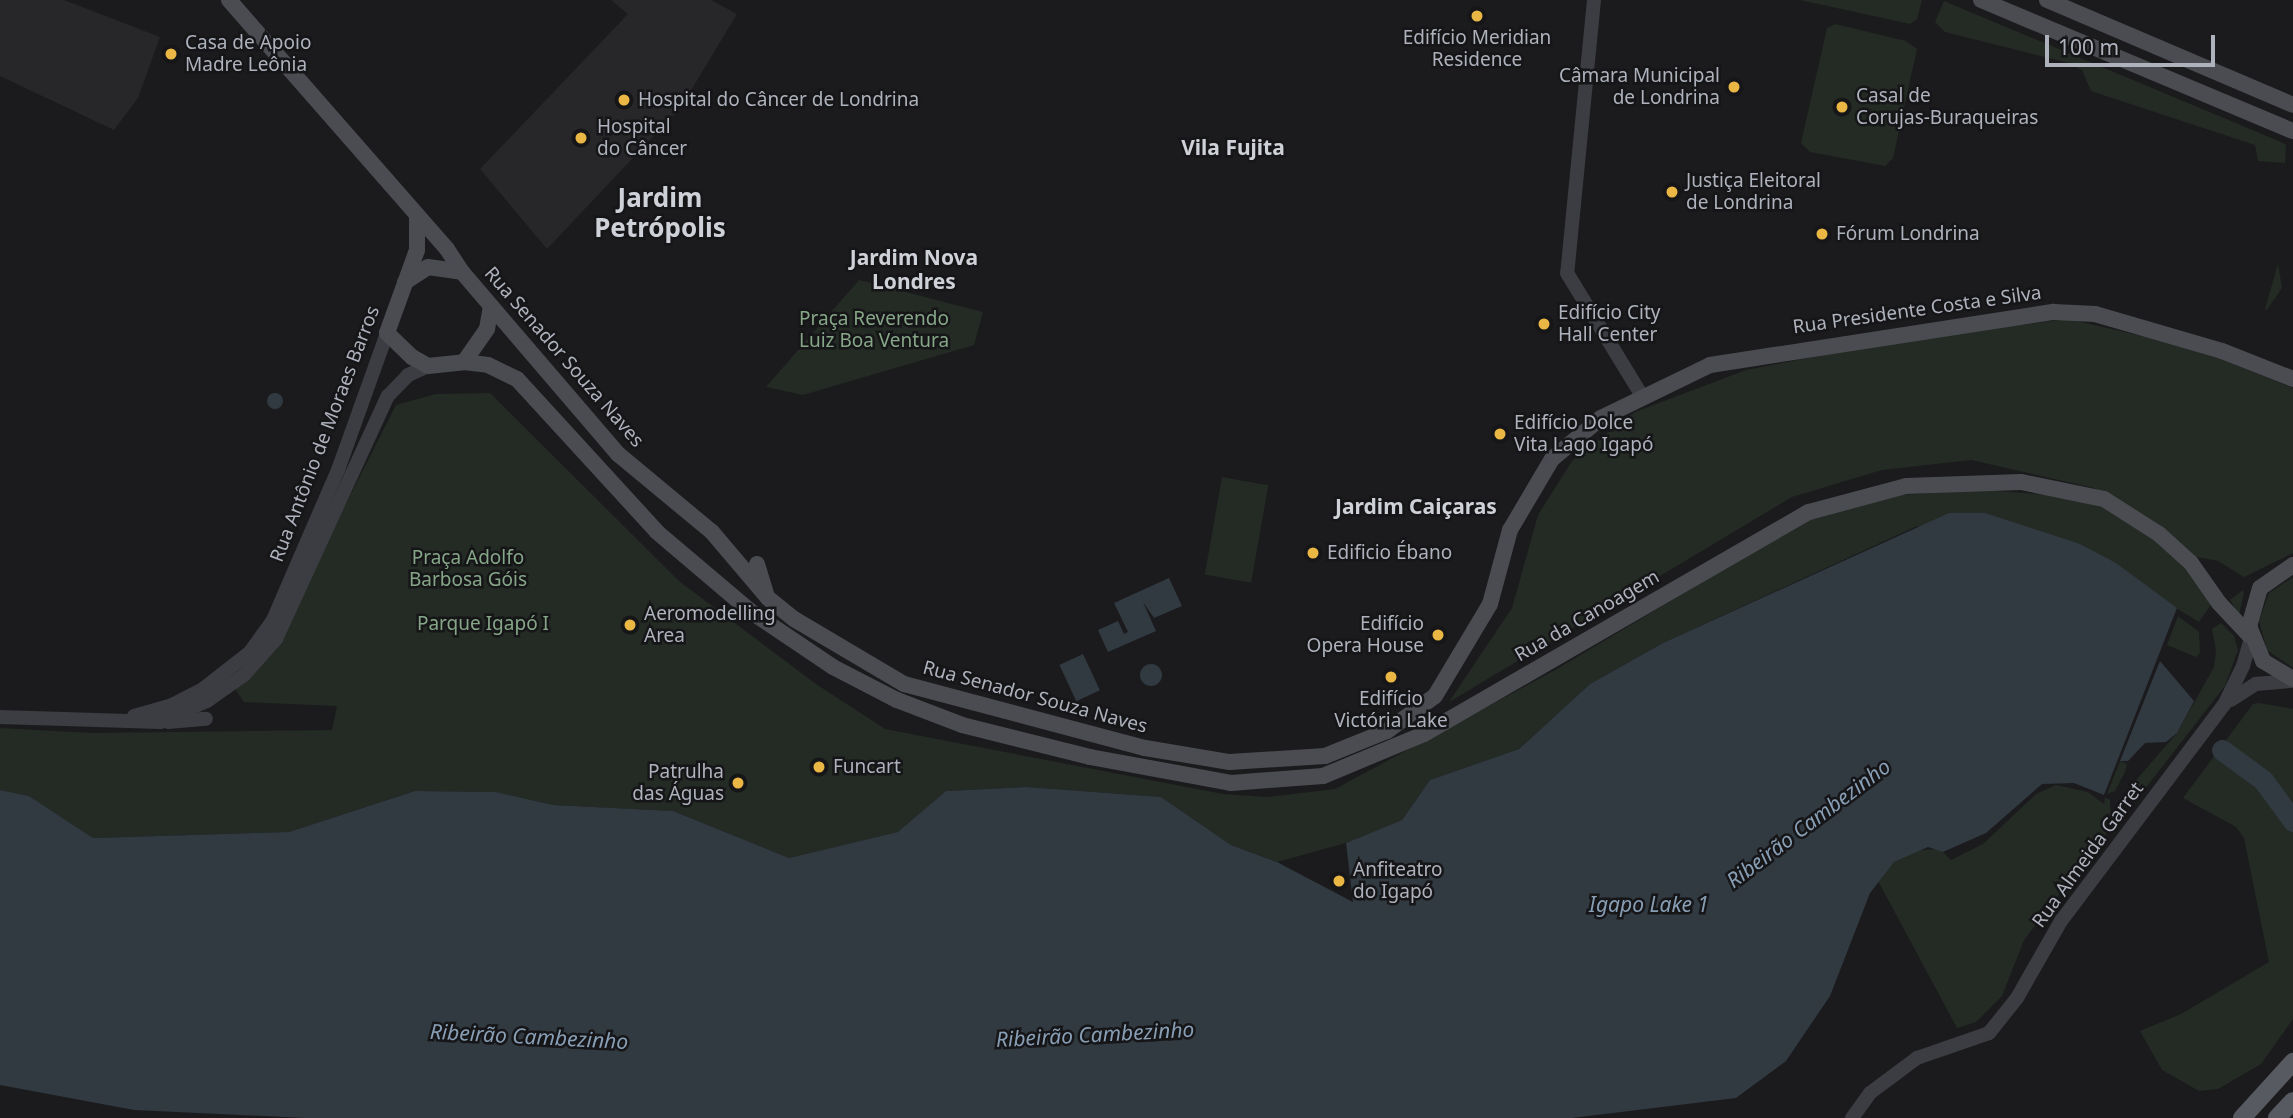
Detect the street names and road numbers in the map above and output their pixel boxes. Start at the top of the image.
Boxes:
street label: Rua Senador Souza Naves [479,262,649,452]
street label: Rua Presidente Costa e Silva [1791,281,2043,339]
street label: Rua Antônio de Moraes Barros [266,303,384,565]
street label: Rua da Canoagem [1511,565,1663,667]
street label: Rua Senador Souza Naves [920,656,1150,738]
street label: Rua Almeida Garret [2028,778,2148,932]

